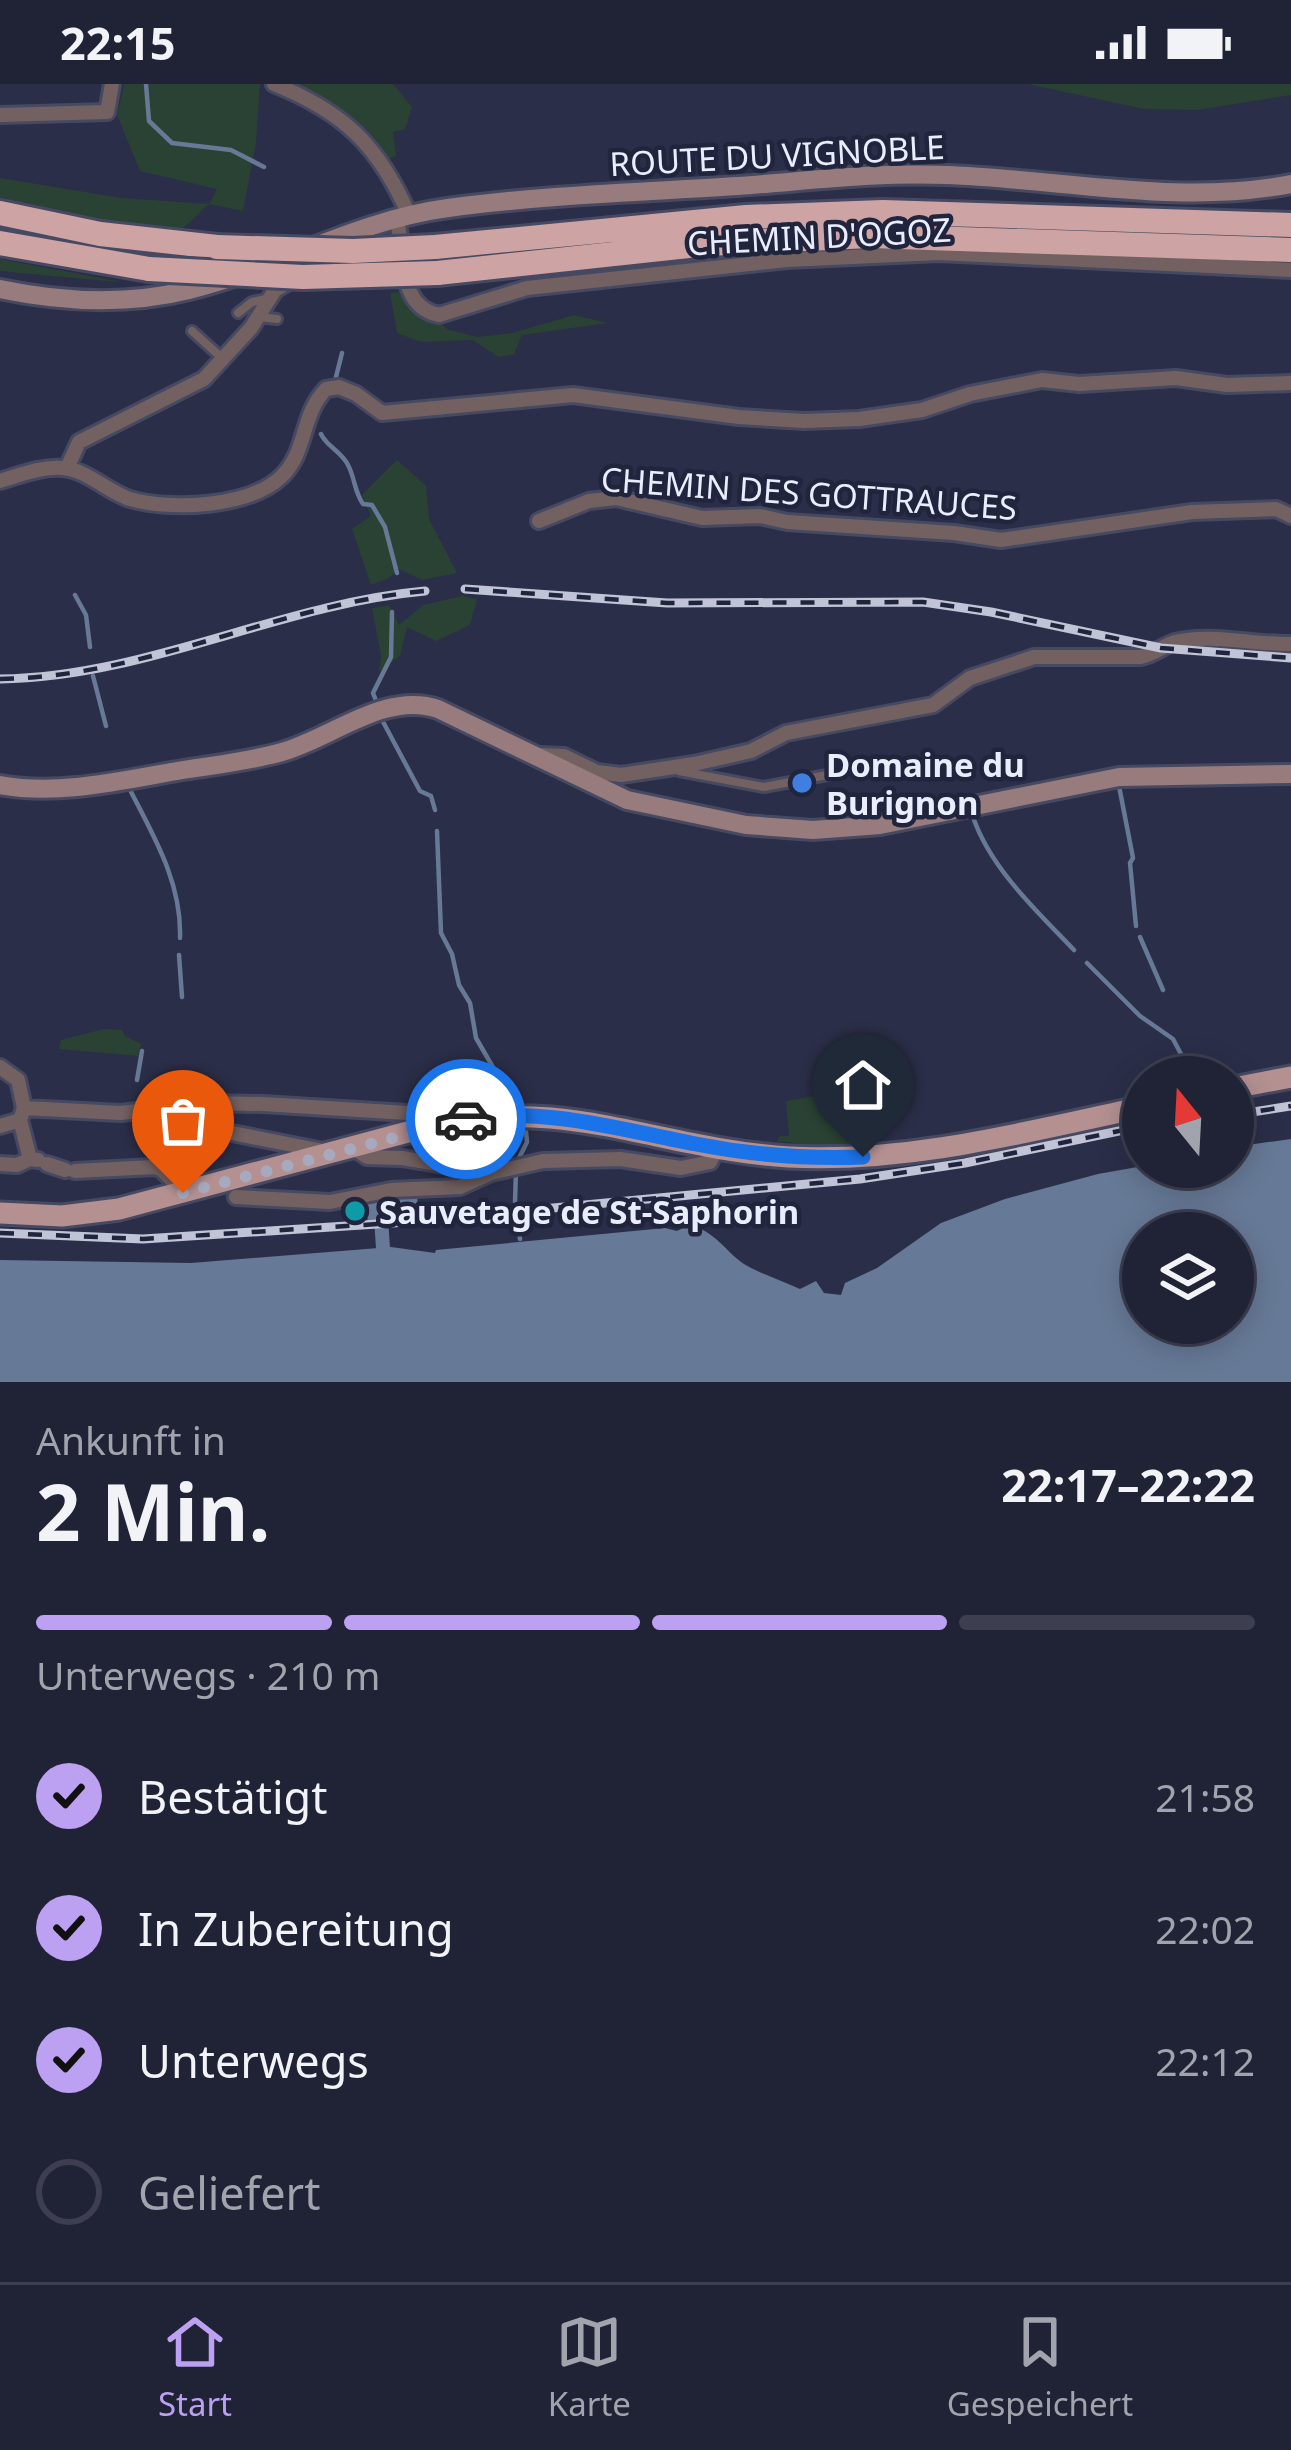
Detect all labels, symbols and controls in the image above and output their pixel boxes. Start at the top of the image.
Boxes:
text: 22:15 [60,12,176,73]
street label: ROUTE DU VIGNOBLE [608,124,946,186]
street label: CHEMIN D'OGOZ [686,207,952,265]
street label: CHEMIN DES GOTTRAUCES [600,456,1018,530]
place label: Domaine du Burignon [826,742,1025,825]
marker: Domaine du Burignon [789,770,815,796]
pin [812,1034,914,1157]
icon: home [830,1052,896,1118]
north arrow [1122,1056,1254,1188]
map controls [1122,1056,1254,1344]
courier [406,1059,526,1179]
pin [132,1070,234,1193]
icon: car [433,1086,499,1152]
icon: bag [150,1088,216,1154]
place label: Sauvetage de St-Saphorin [379,1189,799,1234]
marker: Sauvetage de St-Saphorin [342,1198,368,1224]
button: layers [1122,1212,1254,1344]
text: Ankunft in [36,1413,226,1466]
text: 22:17–22:22 [1001,1454,1255,1515]
text: 2 Min. [36,1458,270,1564]
text: Unterwegs · 210 m [36,1648,380,1701]
icon: check [36,1763,102,1829]
text: Bestätigt [138,1766,327,1827]
text: 21:58 [1155,1770,1255,1823]
icon: check [36,1895,102,1961]
text: In Zubereitung [138,1898,454,1959]
text: 22:02 [1155,1902,1255,1955]
icon: check [36,2027,102,2093]
text: Unterwegs [138,2030,369,2091]
text: 22:12 [1155,2034,1255,2087]
text: Geliefert [138,2162,320,2223]
tab: Start [158,2309,232,2426]
tab: Karte [548,2309,631,2426]
tab: Gespeichert [947,2309,1133,2426]

